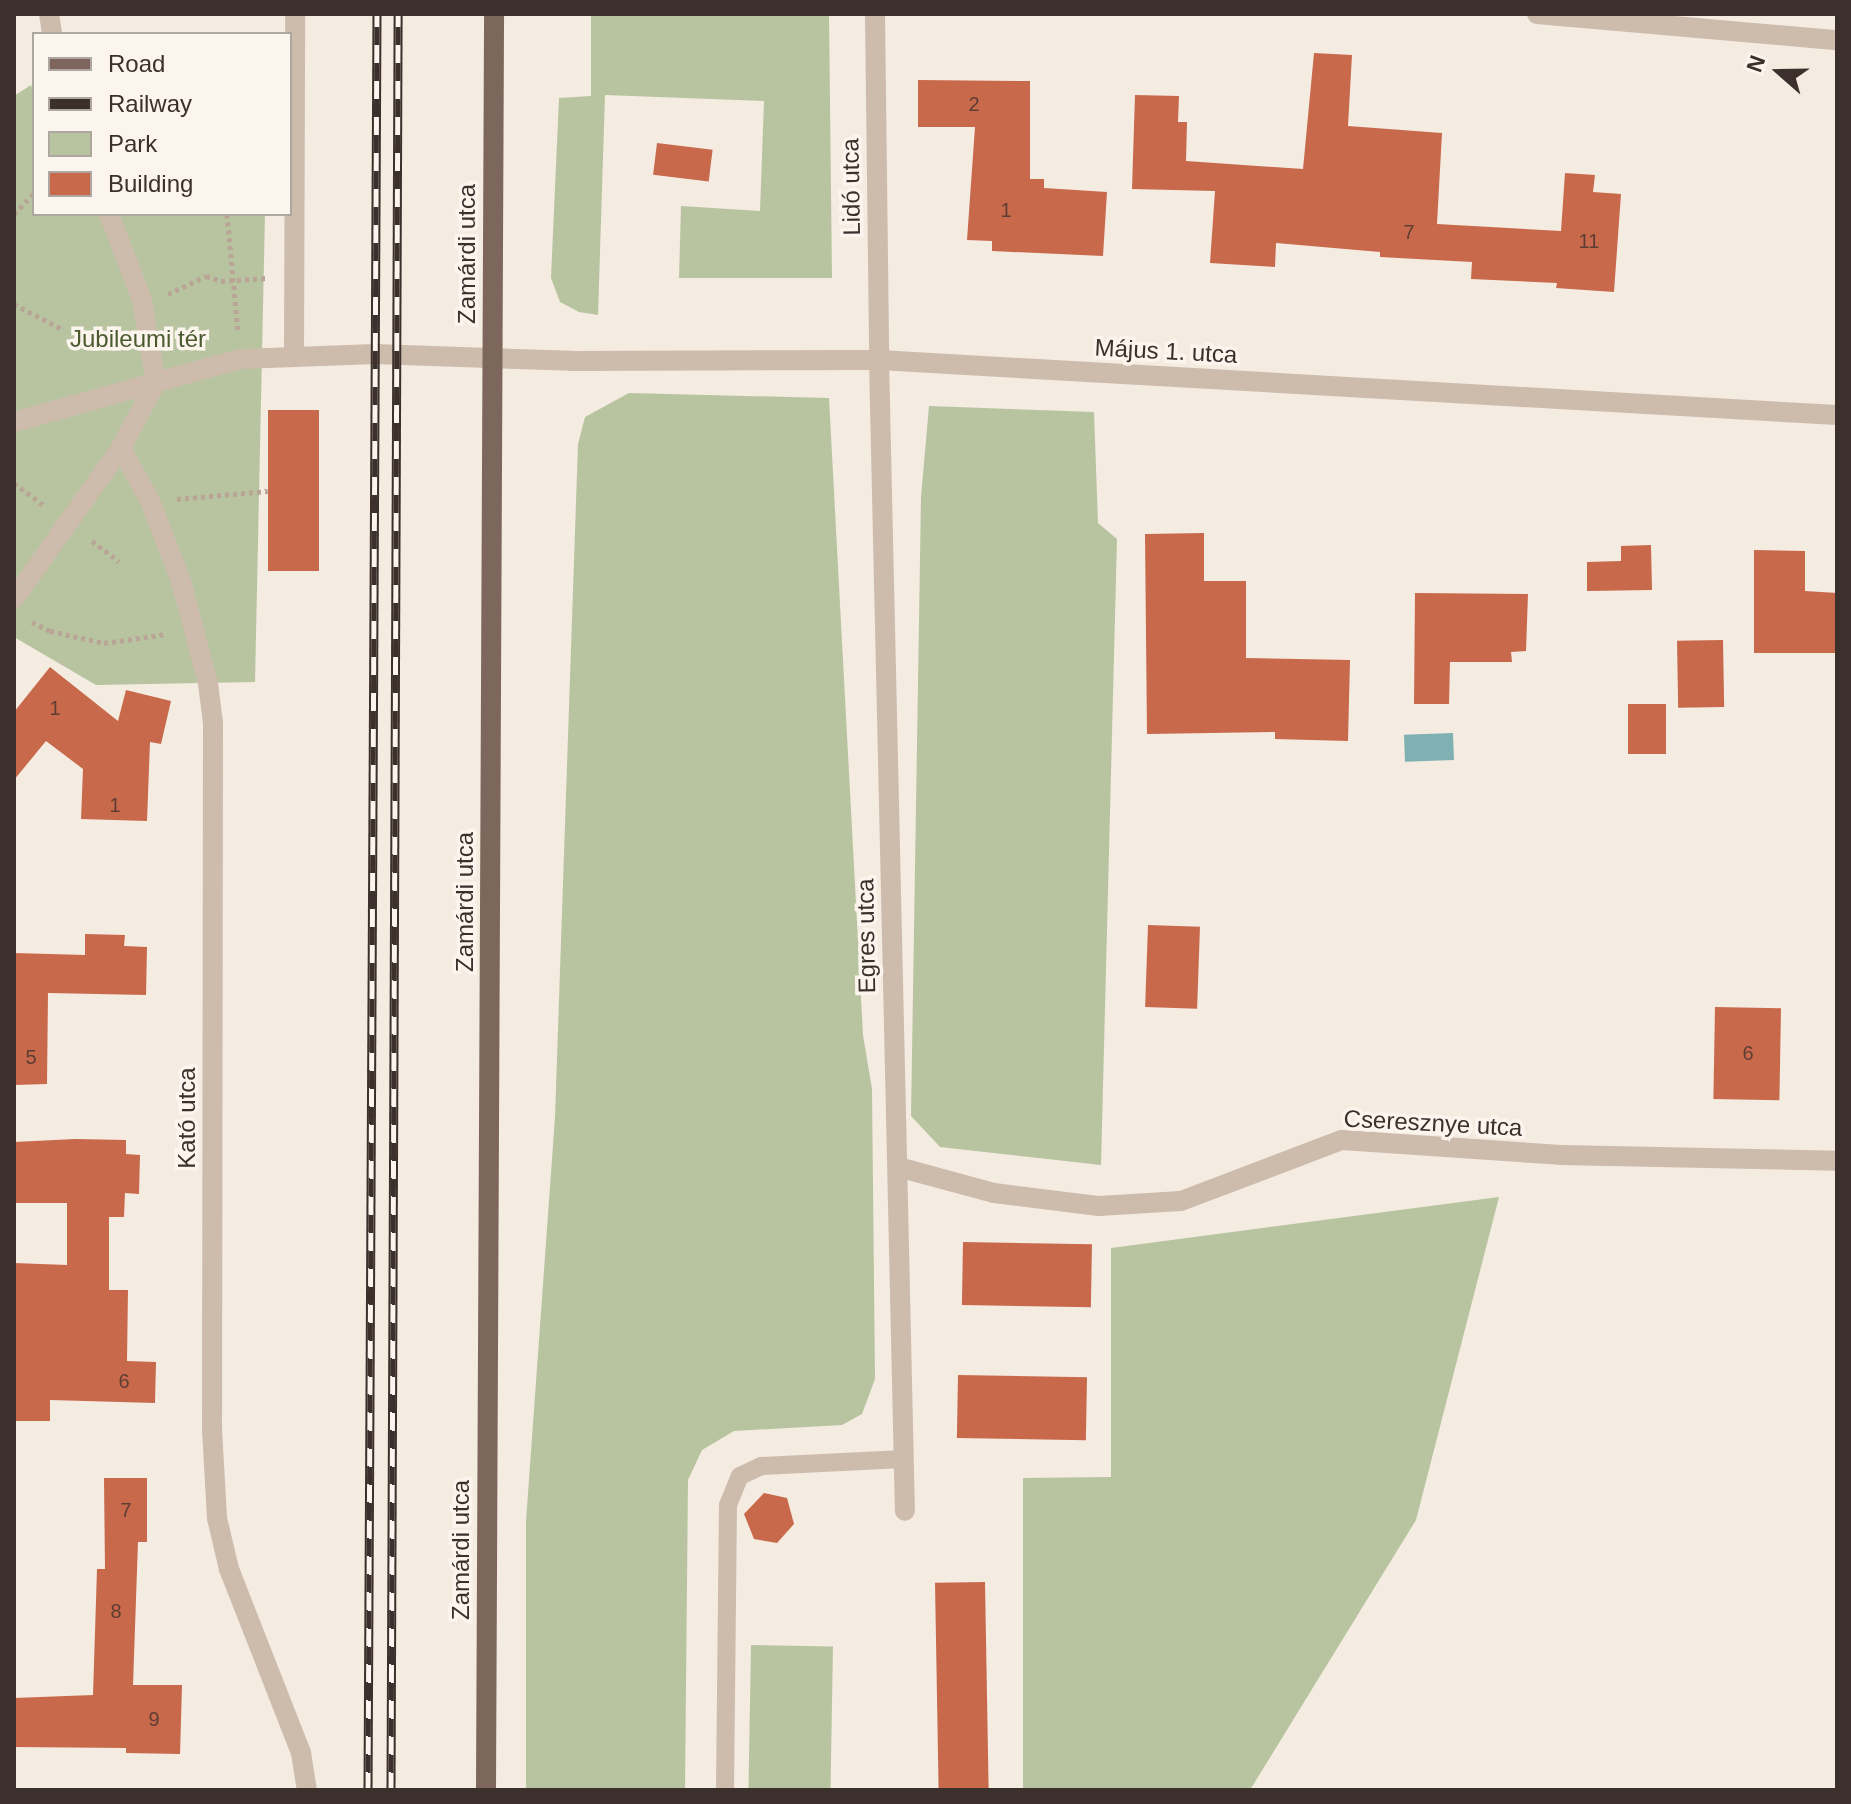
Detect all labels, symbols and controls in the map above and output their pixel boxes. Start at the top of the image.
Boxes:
legend [32,32,292,216]
north arrow [1739,32,1819,112]
text: Road [108,50,165,77]
text: N [1742,52,1770,75]
text: Railway [108,90,192,117]
house number: 2 [968,92,980,116]
text: Park [108,130,157,157]
street label: Lidó utca [836,138,866,236]
text: Building [108,170,193,197]
street label: Zamárdi utca [453,184,481,324]
house number: 1 [1000,198,1012,222]
house number: 7 [1403,220,1415,244]
house number: 11 [1579,229,1599,253]
park label: Jubileumi tér [70,325,206,353]
street label: Május 1. utca [1094,333,1238,369]
house number: 1 [49,696,61,720]
house number: 1 [109,793,121,817]
street label: Zamárdi utca [451,832,479,972]
street label: Egres utca [851,878,881,994]
house number: 6 [1742,1041,1754,1065]
house number: 5 [25,1045,37,1069]
street label: Kató utca [173,1067,201,1169]
street label: Cseresznye utca [1343,1104,1523,1142]
house number: 6 [118,1369,130,1393]
street label: Zamárdi utca [447,1480,475,1620]
house number: 7 [120,1498,132,1522]
house number: 8 [110,1599,122,1623]
house number: 9 [148,1707,160,1731]

